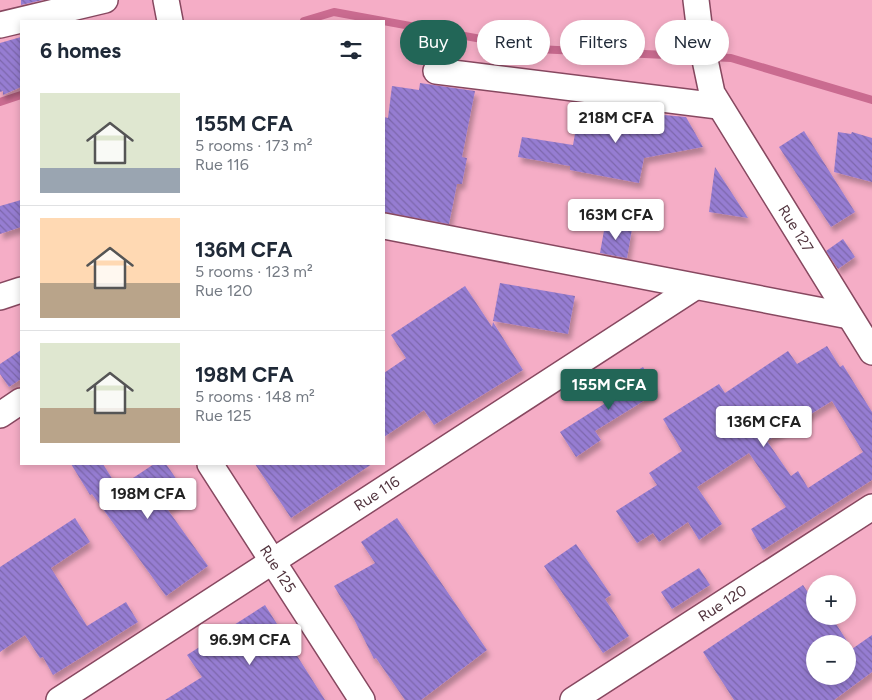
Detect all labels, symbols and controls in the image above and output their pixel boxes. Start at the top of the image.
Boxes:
chip: Buy [400,20,467,65]
chip: Rent [477,20,550,65]
chip: Filters [560,20,645,65]
chip: New [655,20,729,65]
icon: filters [337,36,365,64]
text: 6 homes [40,38,121,63]
pin: 218M CFA [564,102,668,144]
text: 218M CFA [578,108,654,127]
text: 155M CFA [195,111,293,136]
icon: home [80,113,140,173]
text: 5 rooms · 173 m² [195,136,312,155]
text: Rue 116 [195,155,249,174]
pin: 163M CFA [564,198,668,241]
street label: Rue 127 [774,202,817,256]
text: 163M CFA [579,205,653,224]
text: 136M CFA [195,237,293,262]
icon: home [80,238,140,298]
text: 5 rooms · 123 m² [195,262,313,281]
text: Rue 120 [195,281,252,300]
text: 198M CFA [195,362,294,387]
icon: home [80,363,140,423]
pin: 155M CFA [557,368,661,411]
text: 155M CFA [572,375,646,394]
text: 5 rooms · 148 m² [195,387,315,406]
text: Rue 125 [195,406,251,425]
pin: 136M CFA [712,406,816,448]
text: 136M CFA [727,412,801,431]
street label: Rue 116 [351,472,403,515]
pin: 198M CFA [96,478,200,520]
text: 198M CFA [110,484,186,503]
street label: Rue 125 [256,542,300,596]
map controls [806,575,856,685]
button: + [806,575,856,625]
street label: Rue 120 [695,581,750,626]
pin: 96.9M CFA [193,624,307,666]
text: 96.9M CFA [209,630,291,649]
button: − [806,635,856,685]

